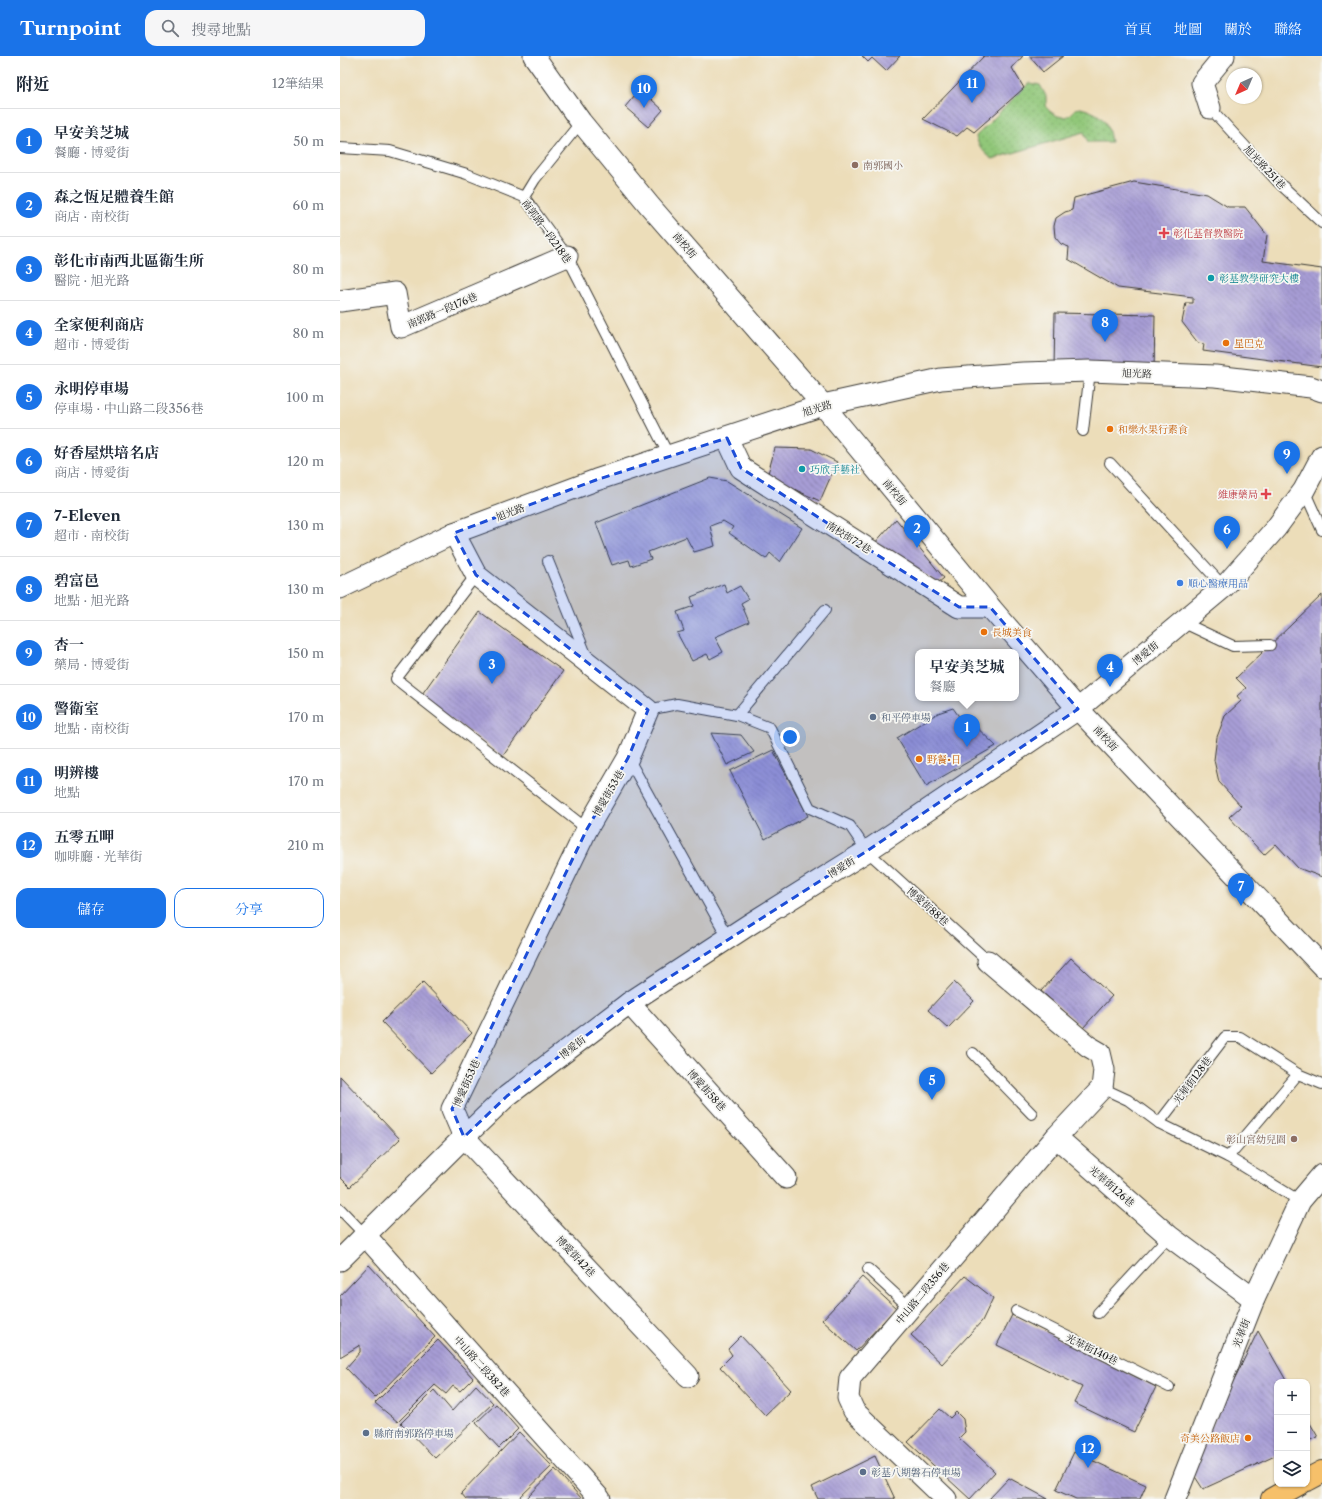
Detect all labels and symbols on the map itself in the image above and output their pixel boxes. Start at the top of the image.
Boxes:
north arrow [1226,68,1262,104]
pin: 11 [959,70,985,103]
pin: 10 [631,75,657,108]
street label: 旭光路251巷 [1241,143,1288,192]
place label: 南郭國小 [863,159,903,172]
marker: 南郭國小 [850,160,860,170]
street label: 南郭路一段218巷 [519,197,574,266]
marker: 彰化基督教醫院 [1158,227,1170,239]
place label: 彰化基督教醫院 [1173,227,1243,240]
street label: 南校街 [670,230,699,261]
place label: 彰基教學研究大樓 [1219,272,1299,285]
marker: 彰基教學研究大樓 [1206,273,1216,283]
street label: 南郭路一段176巷 [405,290,479,331]
pin: 8 [1092,309,1118,342]
place label: 星巴克 [1234,337,1264,350]
marker: 星巴克 [1221,338,1231,348]
street label: 旭光路 [1122,366,1152,381]
street label: 旭光路 [801,398,833,419]
place label: 和樂水果行素食 [1118,423,1188,436]
marker: 和樂水果行素食 [1105,424,1115,434]
pin: 9 [1274,441,1300,474]
place label: 巧欣手藝社 [810,463,860,476]
marker: 巧欣手藝社 [797,464,807,474]
street label: 南校街 [880,477,909,508]
place label: 維康藥局 [1218,488,1258,501]
marker: 維康藥局 [1261,489,1271,499]
street label: 旭光路 [494,501,527,524]
pin: 2 [904,515,930,548]
pin: 6 [1214,516,1240,549]
street label: 南校街72巷 [824,518,874,556]
place label: 順心醫療用品 [1188,577,1248,590]
marker: 順心醫療用品 [1175,578,1185,588]
place label: 長城美食 [992,626,1032,639]
marker: 長城美食 [979,627,989,637]
street label: 博愛街 [1130,639,1161,668]
pin: 3 [479,651,505,684]
pin: 4 [1097,654,1123,687]
place label: 和平停車場 [881,711,931,724]
marker: 和平停車場 [868,712,878,722]
pin: 1 [954,714,980,747]
street label: 南校街 [1091,723,1121,754]
your location [780,727,800,747]
place label: 野餐•日 [927,753,961,766]
marker: 野餐•日 [914,754,924,764]
street label: 博愛街53巷 [590,768,627,819]
street label: 博愛街 [825,854,857,881]
pin: 7 [1228,873,1254,906]
street label: 博愛街88巷 [904,884,951,929]
street label: 博愛街 [556,1033,588,1062]
street label: 光華街128巷 [1170,1054,1214,1107]
street label: 博愛街53巷 [450,1057,483,1109]
street label: 博愛街58巷 [685,1067,729,1114]
pin: 5 [919,1067,945,1100]
place label: 彰山宮幼兒園 [1226,1133,1286,1146]
marker: 彰山宮幼兒園 [1289,1134,1299,1144]
street label: 光華街126巷 [1086,1163,1137,1210]
street label: 博愛街42巷 [553,1233,598,1280]
street label: 中山路二段356巷 [893,1260,952,1327]
street label: 光華街 [1230,1317,1253,1350]
street label: 光華街140巷 [1064,1331,1120,1368]
street label: 中山路二段382巷 [451,1333,512,1399]
place label: 縣府南郭路停車場 [374,1427,454,1440]
marker: 縣府南郭路停車場 [361,1428,371,1438]
place label: 奇美公路飯店 [1180,1432,1240,1445]
marker: 奇美公路飯店 [1243,1433,1253,1443]
pin: 12 [1075,1435,1101,1468]
place label: 彰基八期磐石停車場 [871,1466,961,1479]
marker: 彰基八期磐石停車場 [858,1467,868,1477]

